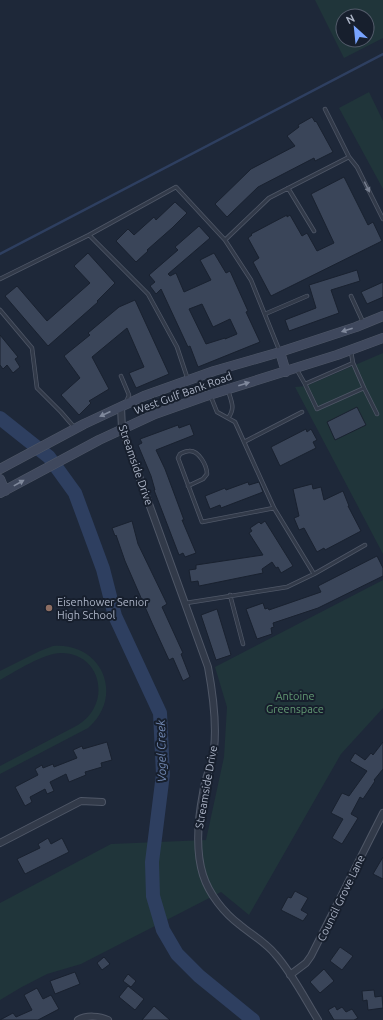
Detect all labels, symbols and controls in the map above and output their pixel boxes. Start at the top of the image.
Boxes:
north arrow [335,8,375,48]
text: N [344,12,357,26]
one-way arrow [364,182,370,193]
one-way arrow [341,327,353,333]
street label: West Gulf Bank Road [132,370,234,416]
one-way arrow [239,381,251,387]
one-way arrow [100,411,111,417]
street label: Streamside Drive [117,423,155,507]
one-way arrow [13,480,25,486]
place label: Eisenhower Senior High School [57,596,149,621]
marker: Eisenhower Senior High School [44,603,54,613]
park label: Antoine Greenspace [266,690,324,715]
water label: Vogel Creek [154,719,168,782]
street label: Streamside Drive [193,745,219,829]
street label: Council Grove Lane [315,853,367,943]

